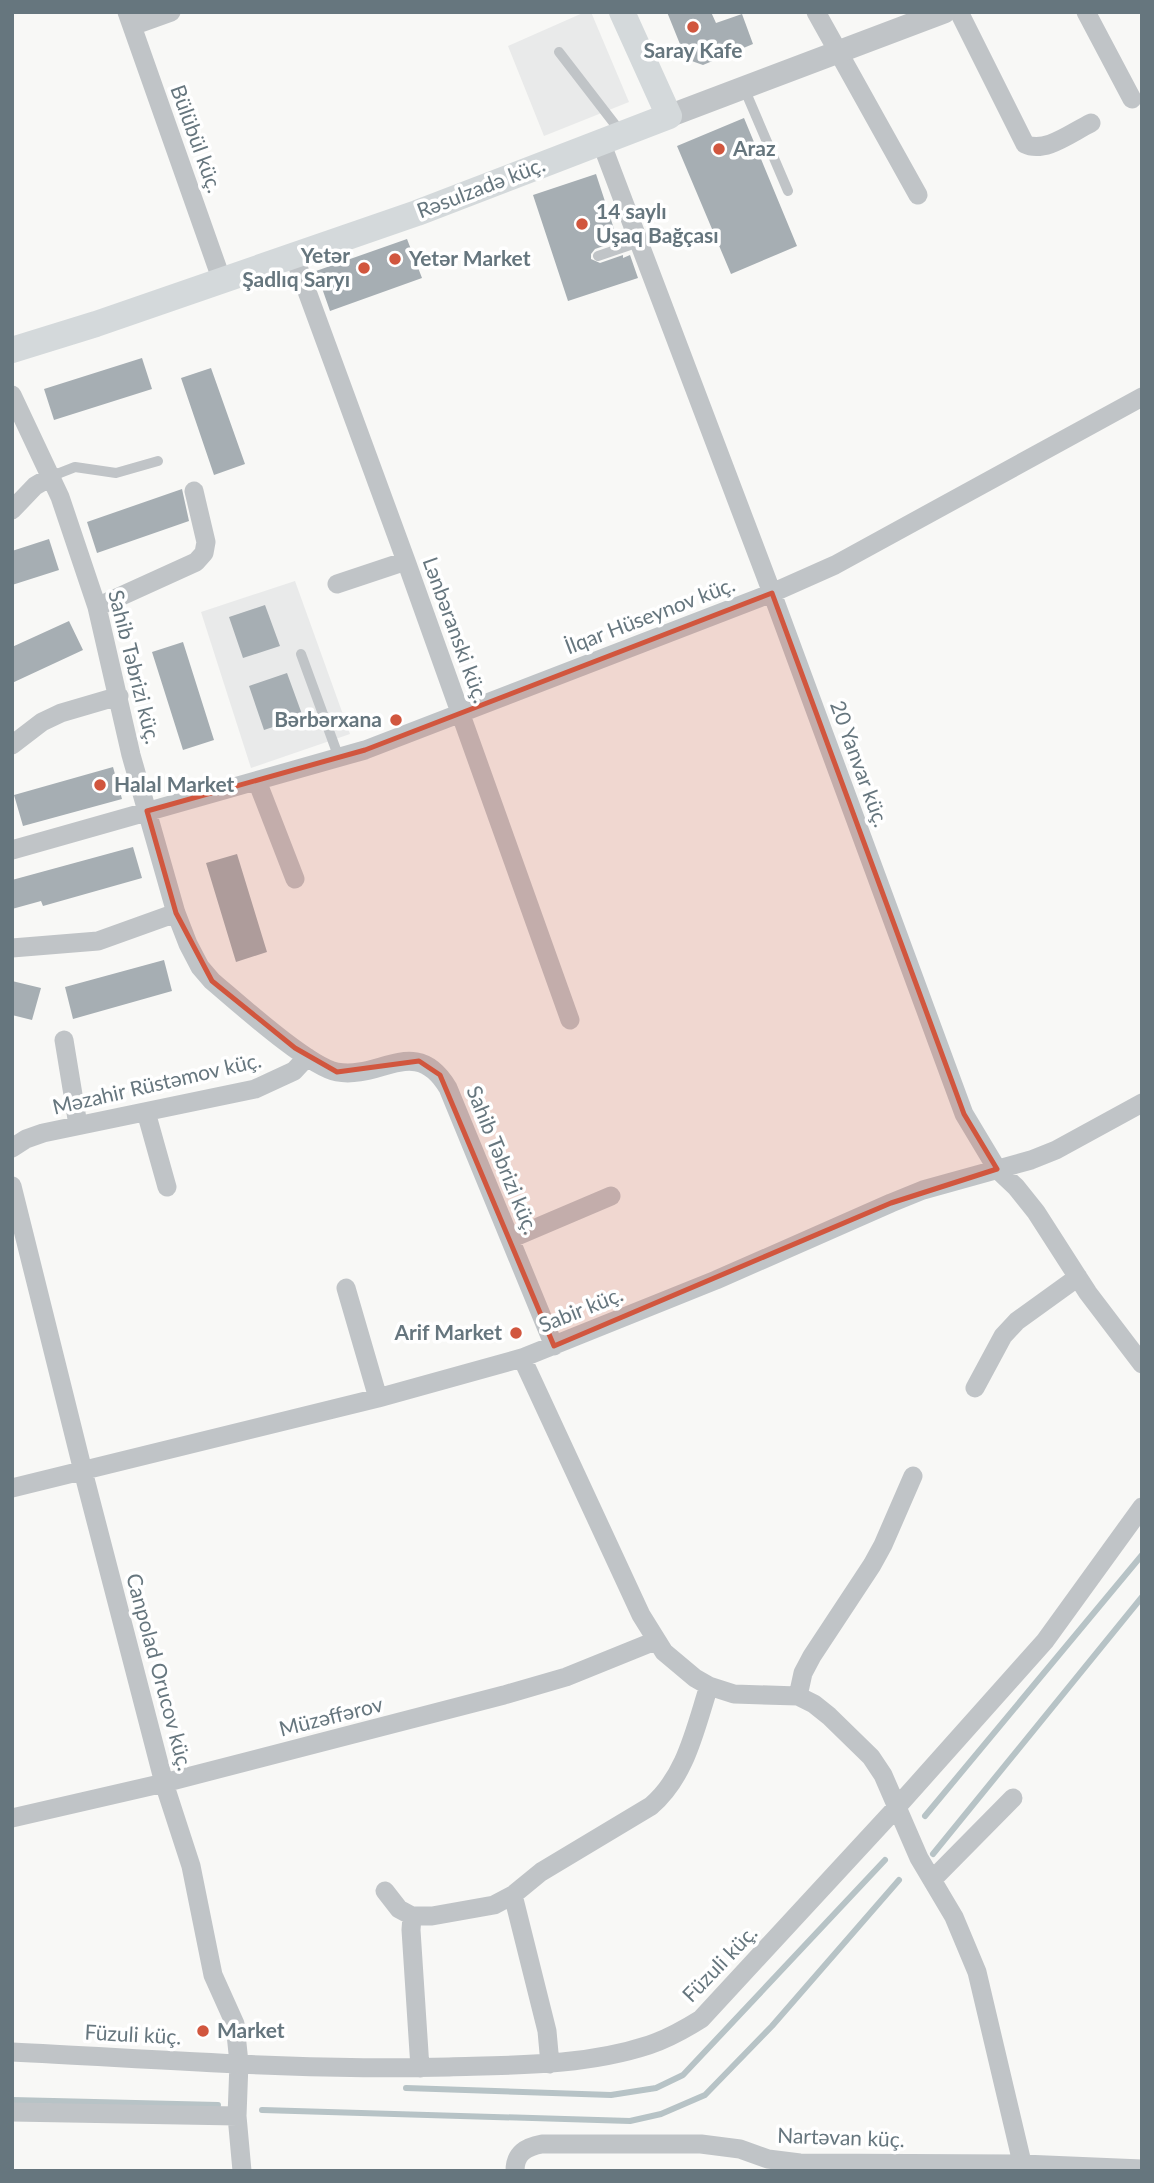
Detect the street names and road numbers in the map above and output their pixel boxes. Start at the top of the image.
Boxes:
street label: Bülübül küç. [166,81,228,196]
street label: Rəsulzadə küç. [413,151,548,222]
street label: Lənbəranski küç. [418,553,494,706]
street label: İlqar Hüseynov küç. [561,571,738,659]
street label: Sahib Təbrizi küç. [104,587,167,746]
street label: 20 Yanvar küç. [826,697,895,830]
street label: Məzahir Rüstəmov küç. [50,1046,263,1119]
street label: Sahib Təbrizi küç. [462,1082,545,1237]
street label: Sabir küç. [535,1280,626,1337]
street label: Canpolad Orucov küç. [122,1570,199,1773]
street label: Müzəffərov [276,1691,385,1741]
street label: Füzuli küç. [676,1919,762,2006]
street label: Füzuli küç. [84,2018,182,2049]
street label: Nartəvan küç. [777,2122,905,2151]

